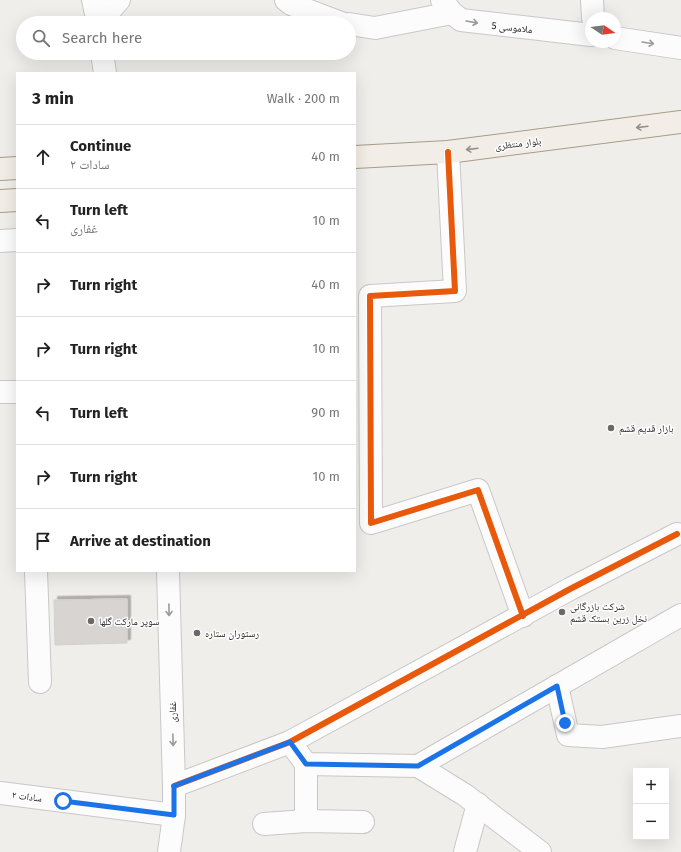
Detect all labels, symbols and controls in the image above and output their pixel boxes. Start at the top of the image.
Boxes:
north arrow [585,12,621,48]
search box [16,16,356,60]
one-way arrow [465,19,478,27]
street label: ملاموسی 5 [491,20,533,36]
icon: search [30,27,52,49]
text: Search here [62,29,142,47]
one-way arrow [641,39,654,47]
text: 3 min [32,88,74,109]
text: Walk · 200 m [267,91,340,106]
one-way arrow [636,123,649,131]
street label: بلوار منتظری [494,135,542,153]
text: Continue [70,137,131,155]
one-way arrow [466,145,479,152]
icon: ahead [32,146,54,168]
text: 40 m [311,149,340,164]
text: سادات ۲ [70,157,110,172]
text: Turn left [70,201,128,219]
icon: left [32,210,54,232]
text: 10 m [313,213,340,228]
text: غفاری [70,221,98,236]
icon: right [32,274,54,296]
text: Turn right [70,276,137,294]
text: 40 m [311,277,340,292]
icon: right [32,338,54,360]
text: Turn right [70,340,137,358]
text: 10 m [313,341,340,356]
icon: left [32,402,54,424]
text: Turn left [70,404,128,422]
text: 90 m [311,405,340,420]
marker: بازار قدیم قشم [606,423,616,433]
place label: بازار قدیم قشم [619,423,674,436]
icon: right [32,466,54,488]
text: Turn right [70,468,137,486]
text: 10 m [313,469,340,484]
icon: arrive [32,530,54,552]
text: Arrive at destination [70,532,211,550]
place label: شرکت بازرگانی نخل زرین بستک قشم [570,601,647,626]
one-way arrow [166,603,173,616]
marker: شرکت بازرگانی نخل زرین بستک قشم [557,607,567,617]
marker: سوپر مارکت گلها [86,616,96,626]
place label: سوپر مارکت گلها [99,616,160,628]
marker: رستوران ستاره [192,628,202,638]
place label: رستوران ستاره [205,628,259,640]
street label: غفاری [167,701,179,723]
route end [556,714,574,732]
one-way arrow [169,733,177,746]
map controls [633,768,669,840]
button: + [633,768,669,804]
street label: سادات ۲ [11,789,43,805]
route start [54,792,72,810]
button: − [633,804,669,840]

